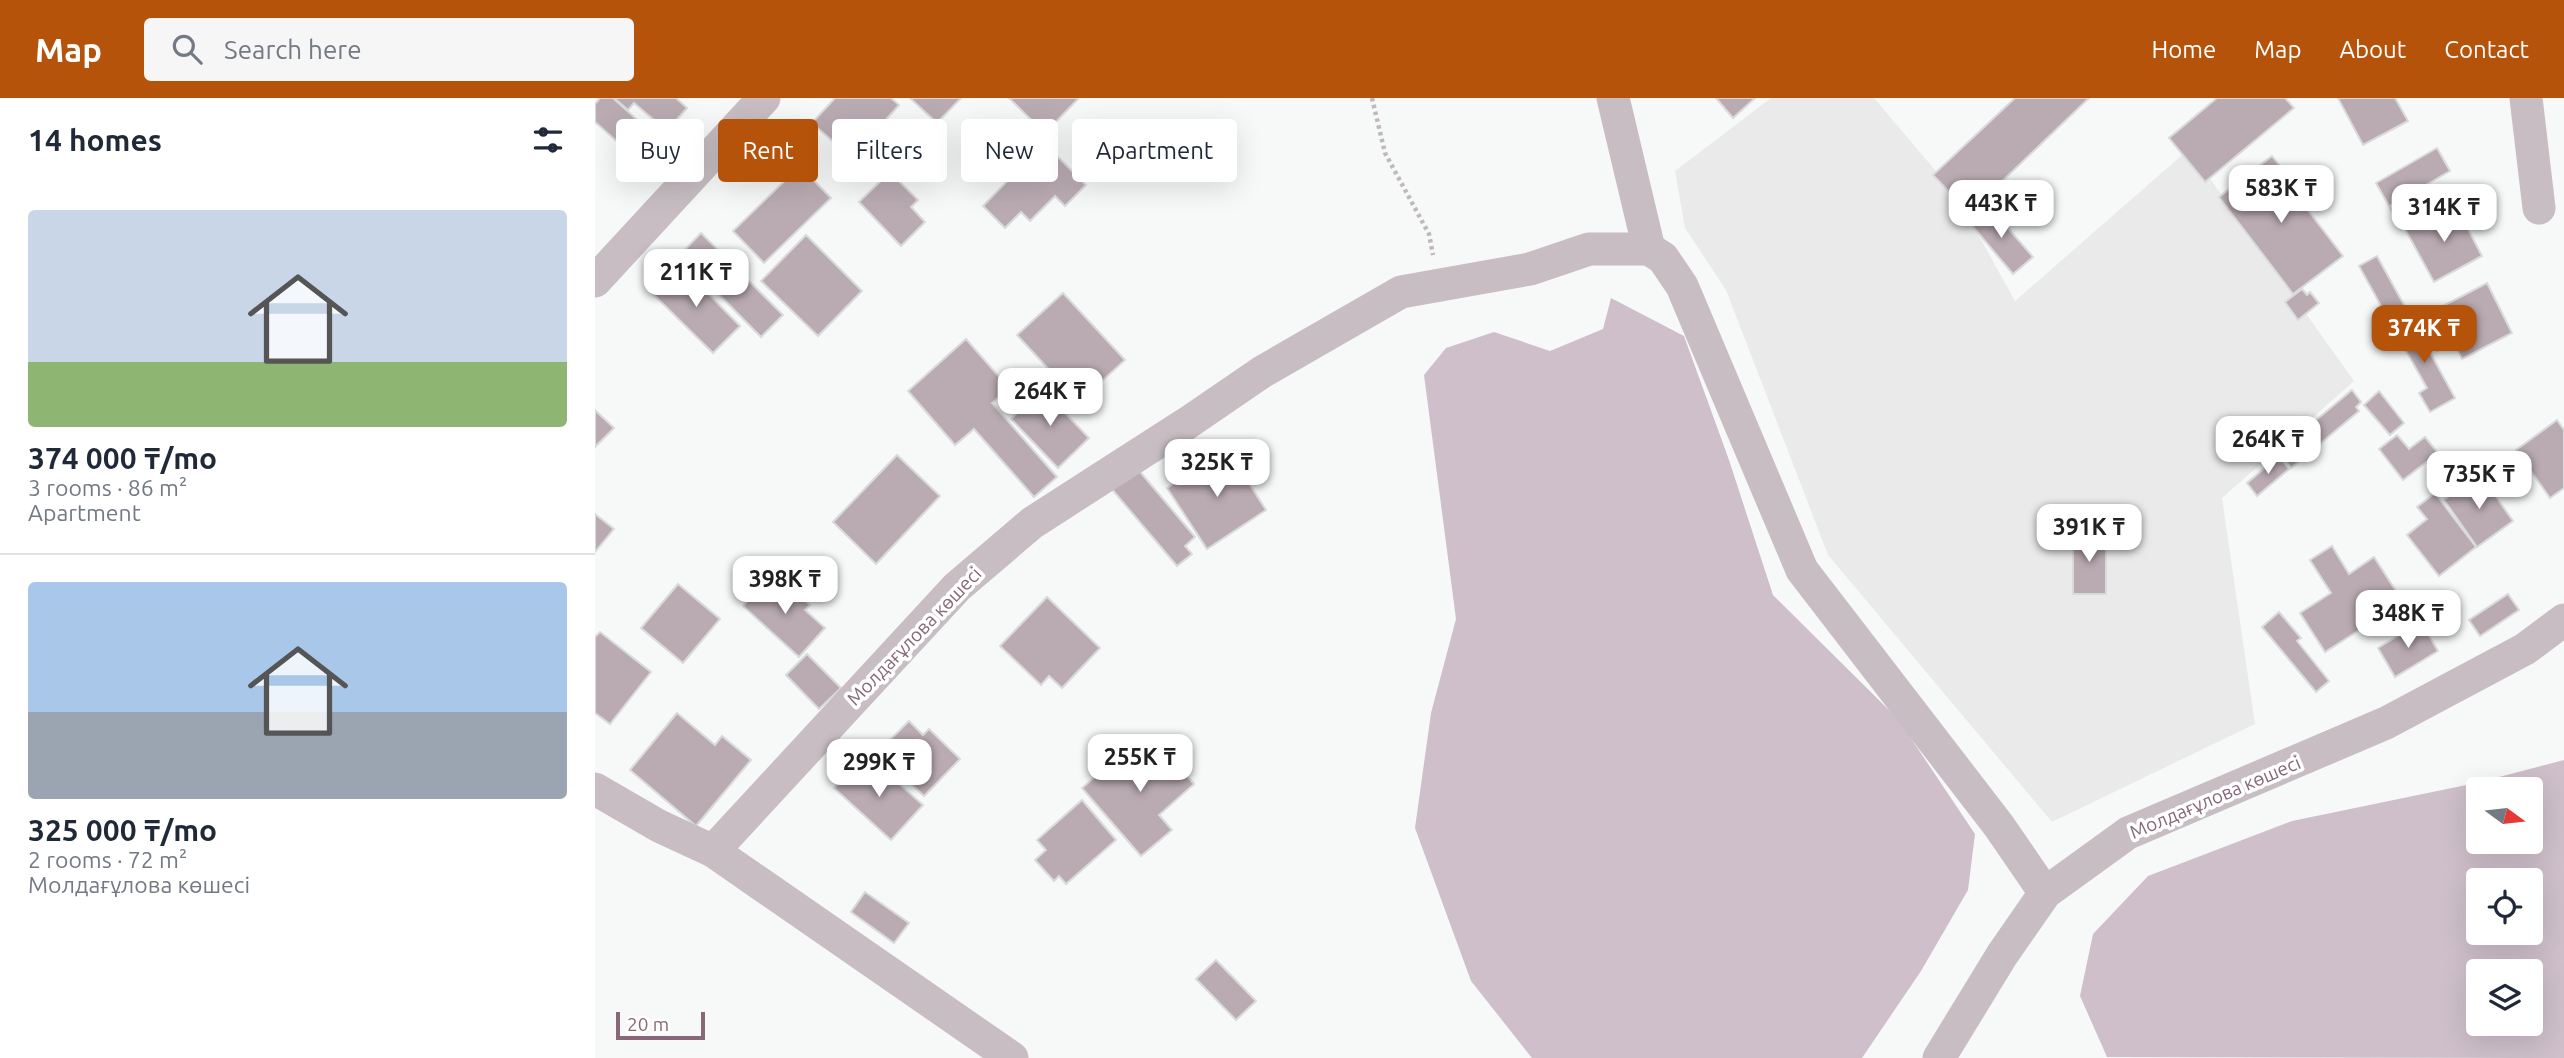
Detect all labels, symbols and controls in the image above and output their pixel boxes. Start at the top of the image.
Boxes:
search box [144,18,634,81]
icon: search [168,30,206,68]
text: Map [35,31,102,68]
text: Search here [224,35,362,64]
text: Home [2151,36,2216,63]
text: Map [2254,36,2301,63]
text: About [2339,36,2406,63]
text: Contact [2444,36,2529,63]
chip: Buy [616,119,704,182]
chip: Rent [718,119,818,182]
chip: Filters [832,119,947,182]
chip: New [961,119,1058,182]
chip: Apartment [1072,119,1237,182]
icon: filters [529,121,567,159]
text: 14 homes [28,123,162,157]
pin: 583K ₸ [2224,166,2338,225]
text: 583K ₸ [2245,175,2317,200]
pin: 443K ₸ [1944,180,2058,240]
pin: 314K ₸ [2387,184,2501,244]
text: 443K ₸ [1965,190,2037,215]
text: 314K ₸ [2408,194,2480,219]
pin: 211K ₸ [639,250,753,309]
icon: home [235,256,361,382]
text: 211K ₸ [660,259,732,284]
pin: 374K ₸ [2367,306,2481,365]
text: 374K ₸ [2388,315,2460,340]
pin: 264K ₸ [993,368,1107,428]
text: 264K ₸ [1014,378,1086,403]
pin: 264K ₸ [2211,416,2325,476]
text: 264K ₸ [2232,426,2304,451]
pin: 325K ₸ [1160,440,1274,499]
text: 374 000 ₸/mo [28,441,217,475]
text: 325K ₸ [1181,449,1253,474]
pin: 735K ₸ [2422,452,2536,511]
text: 735K ₸ [2443,461,2515,486]
text: 3 rooms · 86 m² [28,475,187,500]
text: Apartment [28,500,141,525]
pin: 391K ₸ [2032,504,2146,564]
text: 391K ₸ [2053,514,2125,539]
pin: 398K ₸ [728,556,842,616]
street label: Молдағұлова көшесі [842,562,986,710]
text: 398K ₸ [749,566,821,591]
pin: 348K ₸ [2351,590,2465,650]
text: 348K ₸ [2372,600,2444,625]
icon: home [235,628,361,754]
pin: 255K ₸ [1083,734,1197,794]
pin: 299K ₸ [822,740,936,799]
text: 255K ₸ [1104,744,1176,769]
text: 299K ₸ [843,749,915,774]
street label: Молдағұлова көшесі [2126,751,2304,843]
north arrow [2466,777,2543,854]
map controls [2466,777,2543,1036]
text: 325 000 ₸/mo [28,813,217,847]
text: 2 rooms · 72 m² [28,847,187,872]
button: locate [2466,868,2543,945]
text: Молдағұлова көшесі [28,872,250,897]
button: layers [2466,959,2543,1036]
scale bar [616,1009,705,1041]
text: 20 m [627,1013,669,1035]

